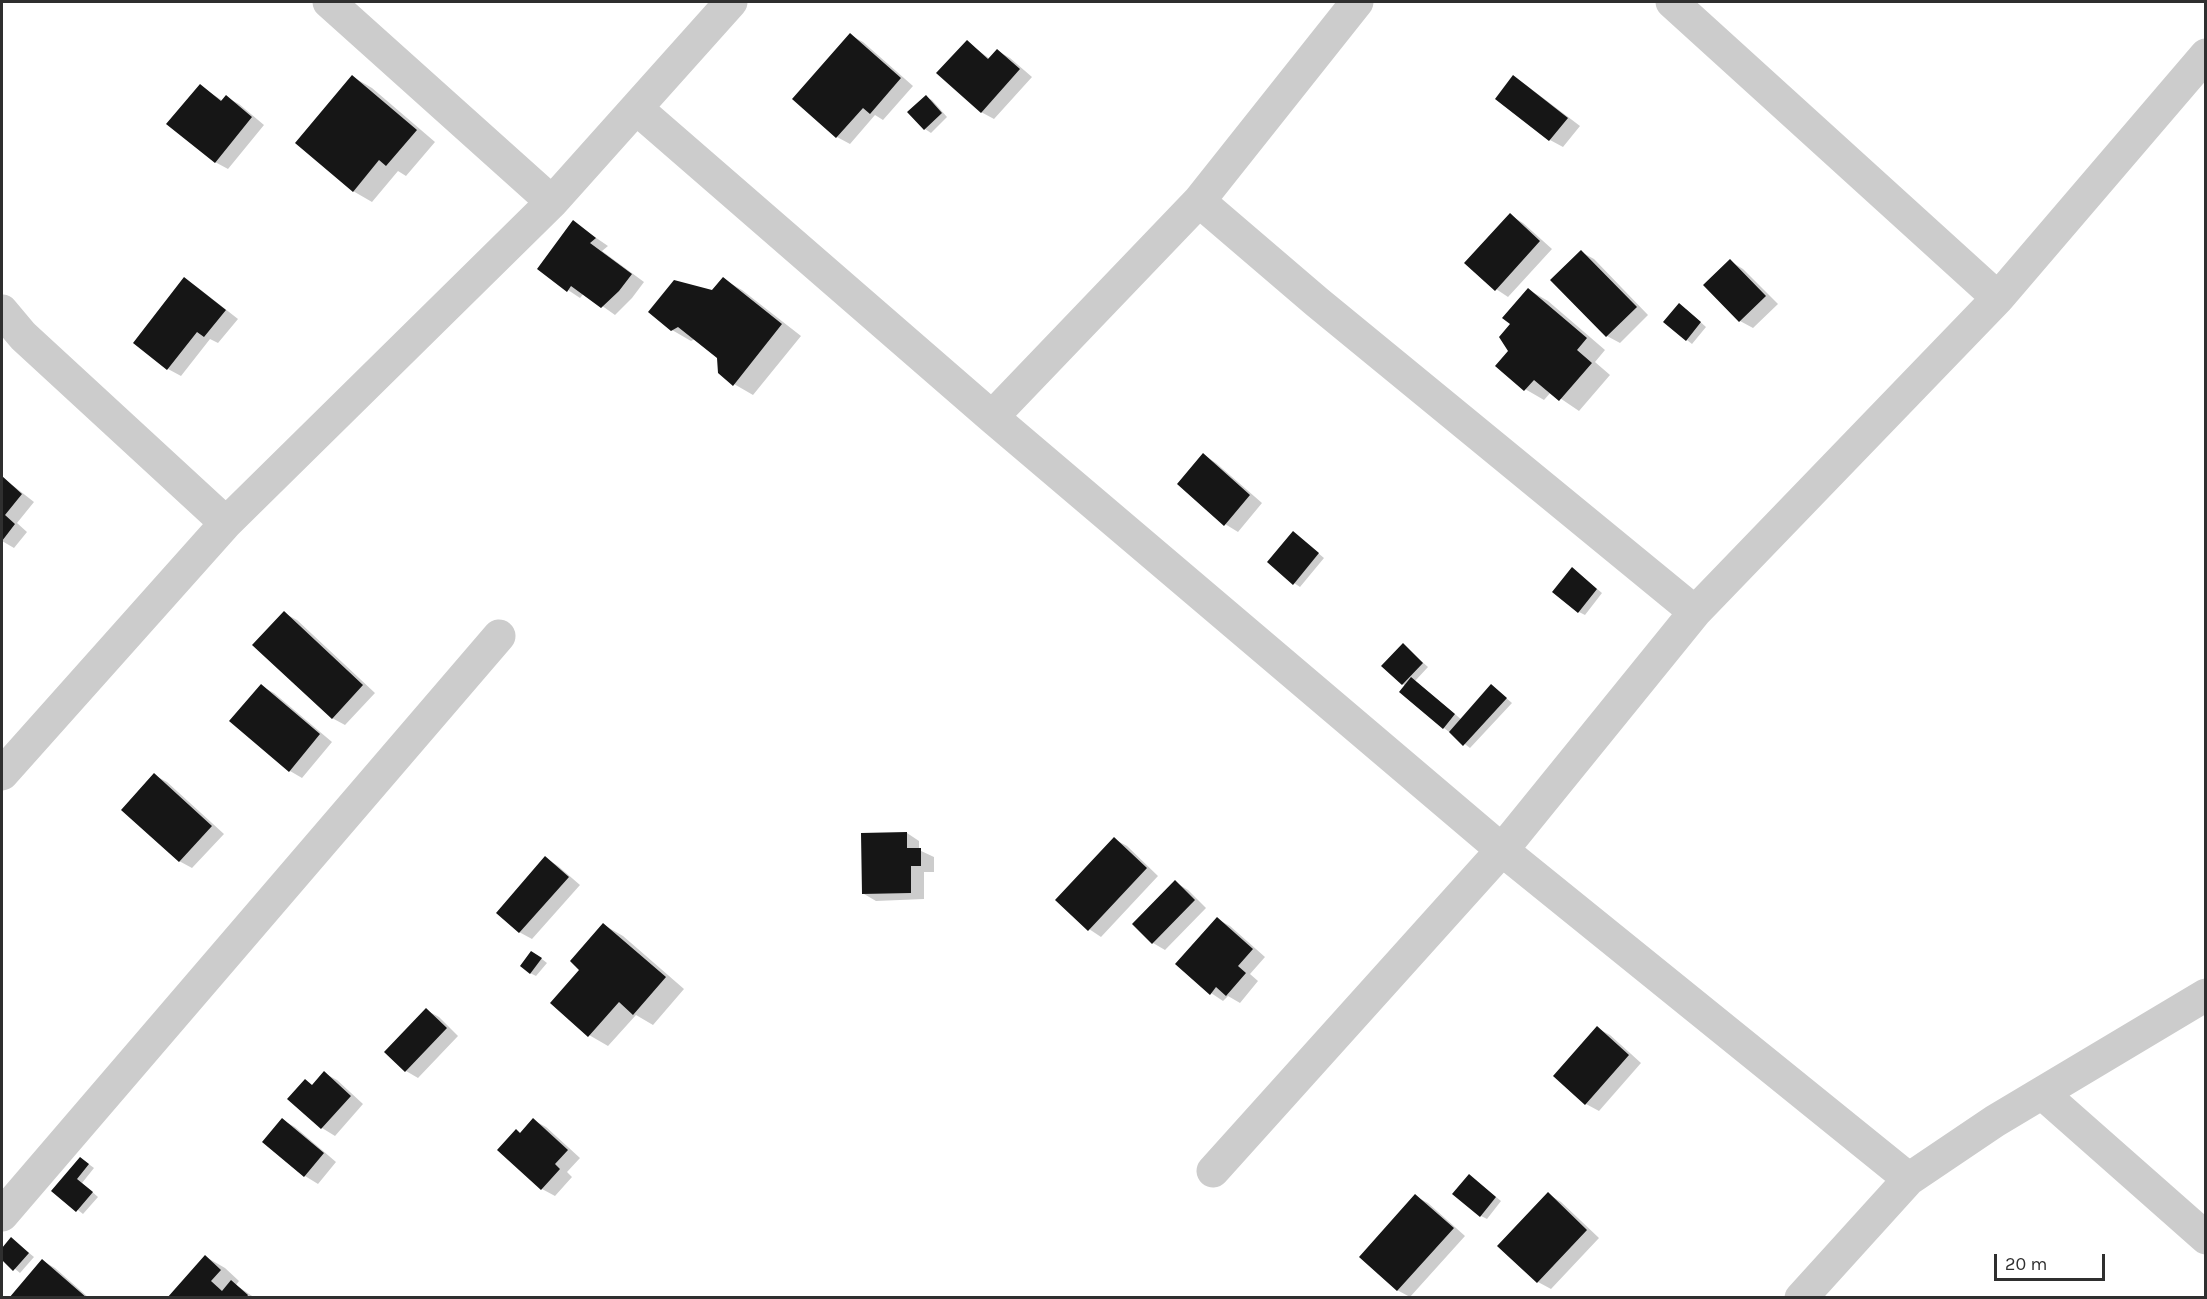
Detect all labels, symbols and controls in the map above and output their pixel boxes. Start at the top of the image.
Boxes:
scale bar [1997,1242,2108,1280]
text: 20 m [2005,1253,2047,1275]

